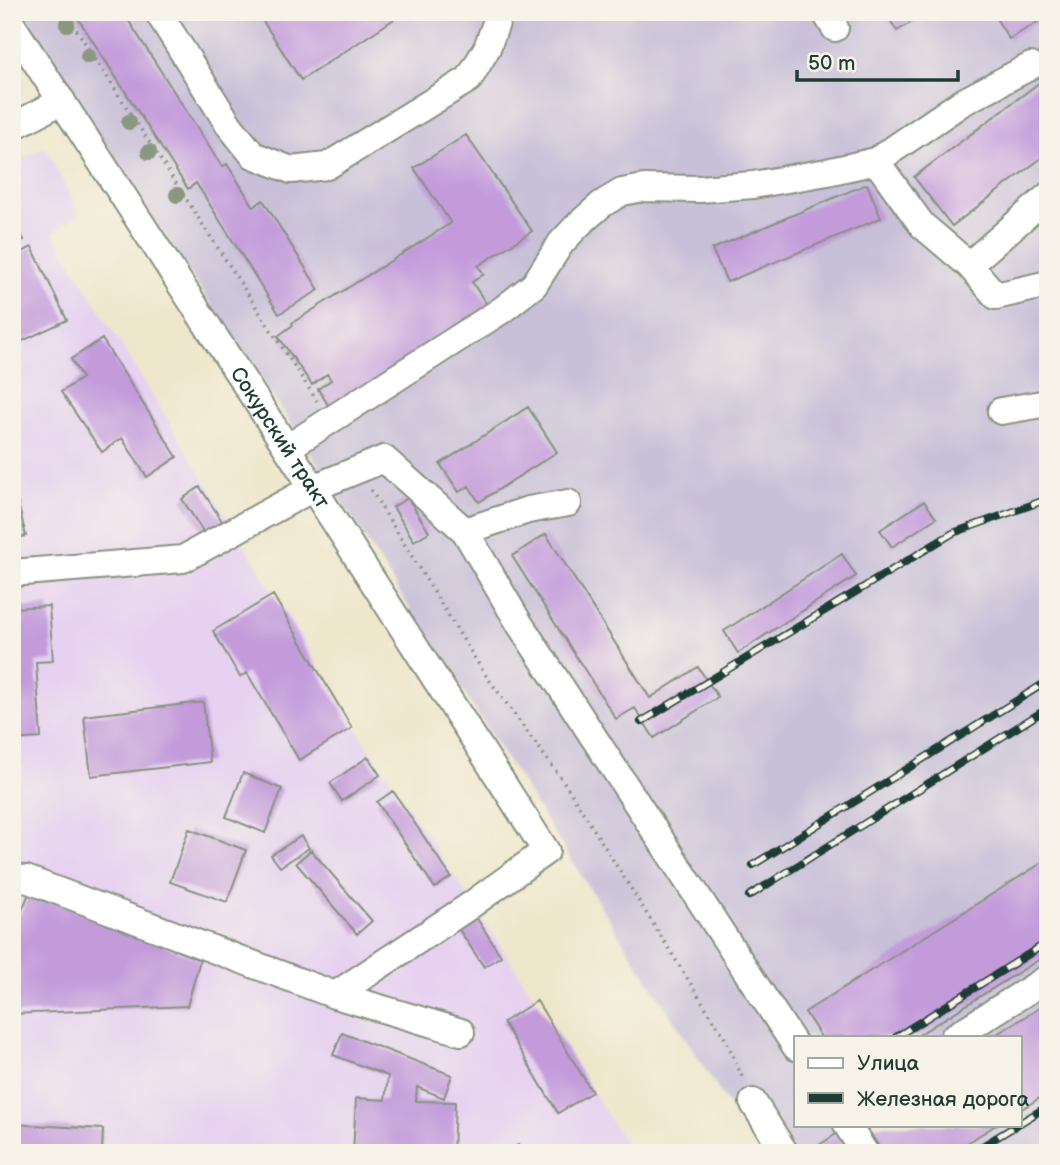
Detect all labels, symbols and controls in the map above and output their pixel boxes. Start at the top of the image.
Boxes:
scale bar [797,38,958,82]
text: 50 m [808,51,855,76]
street label: Сокурский тракт [225,362,335,513]
legend [794,1036,1021,1126]
text: Улица [857,1051,920,1076]
text: Железная дорога [857,1087,1030,1112]

